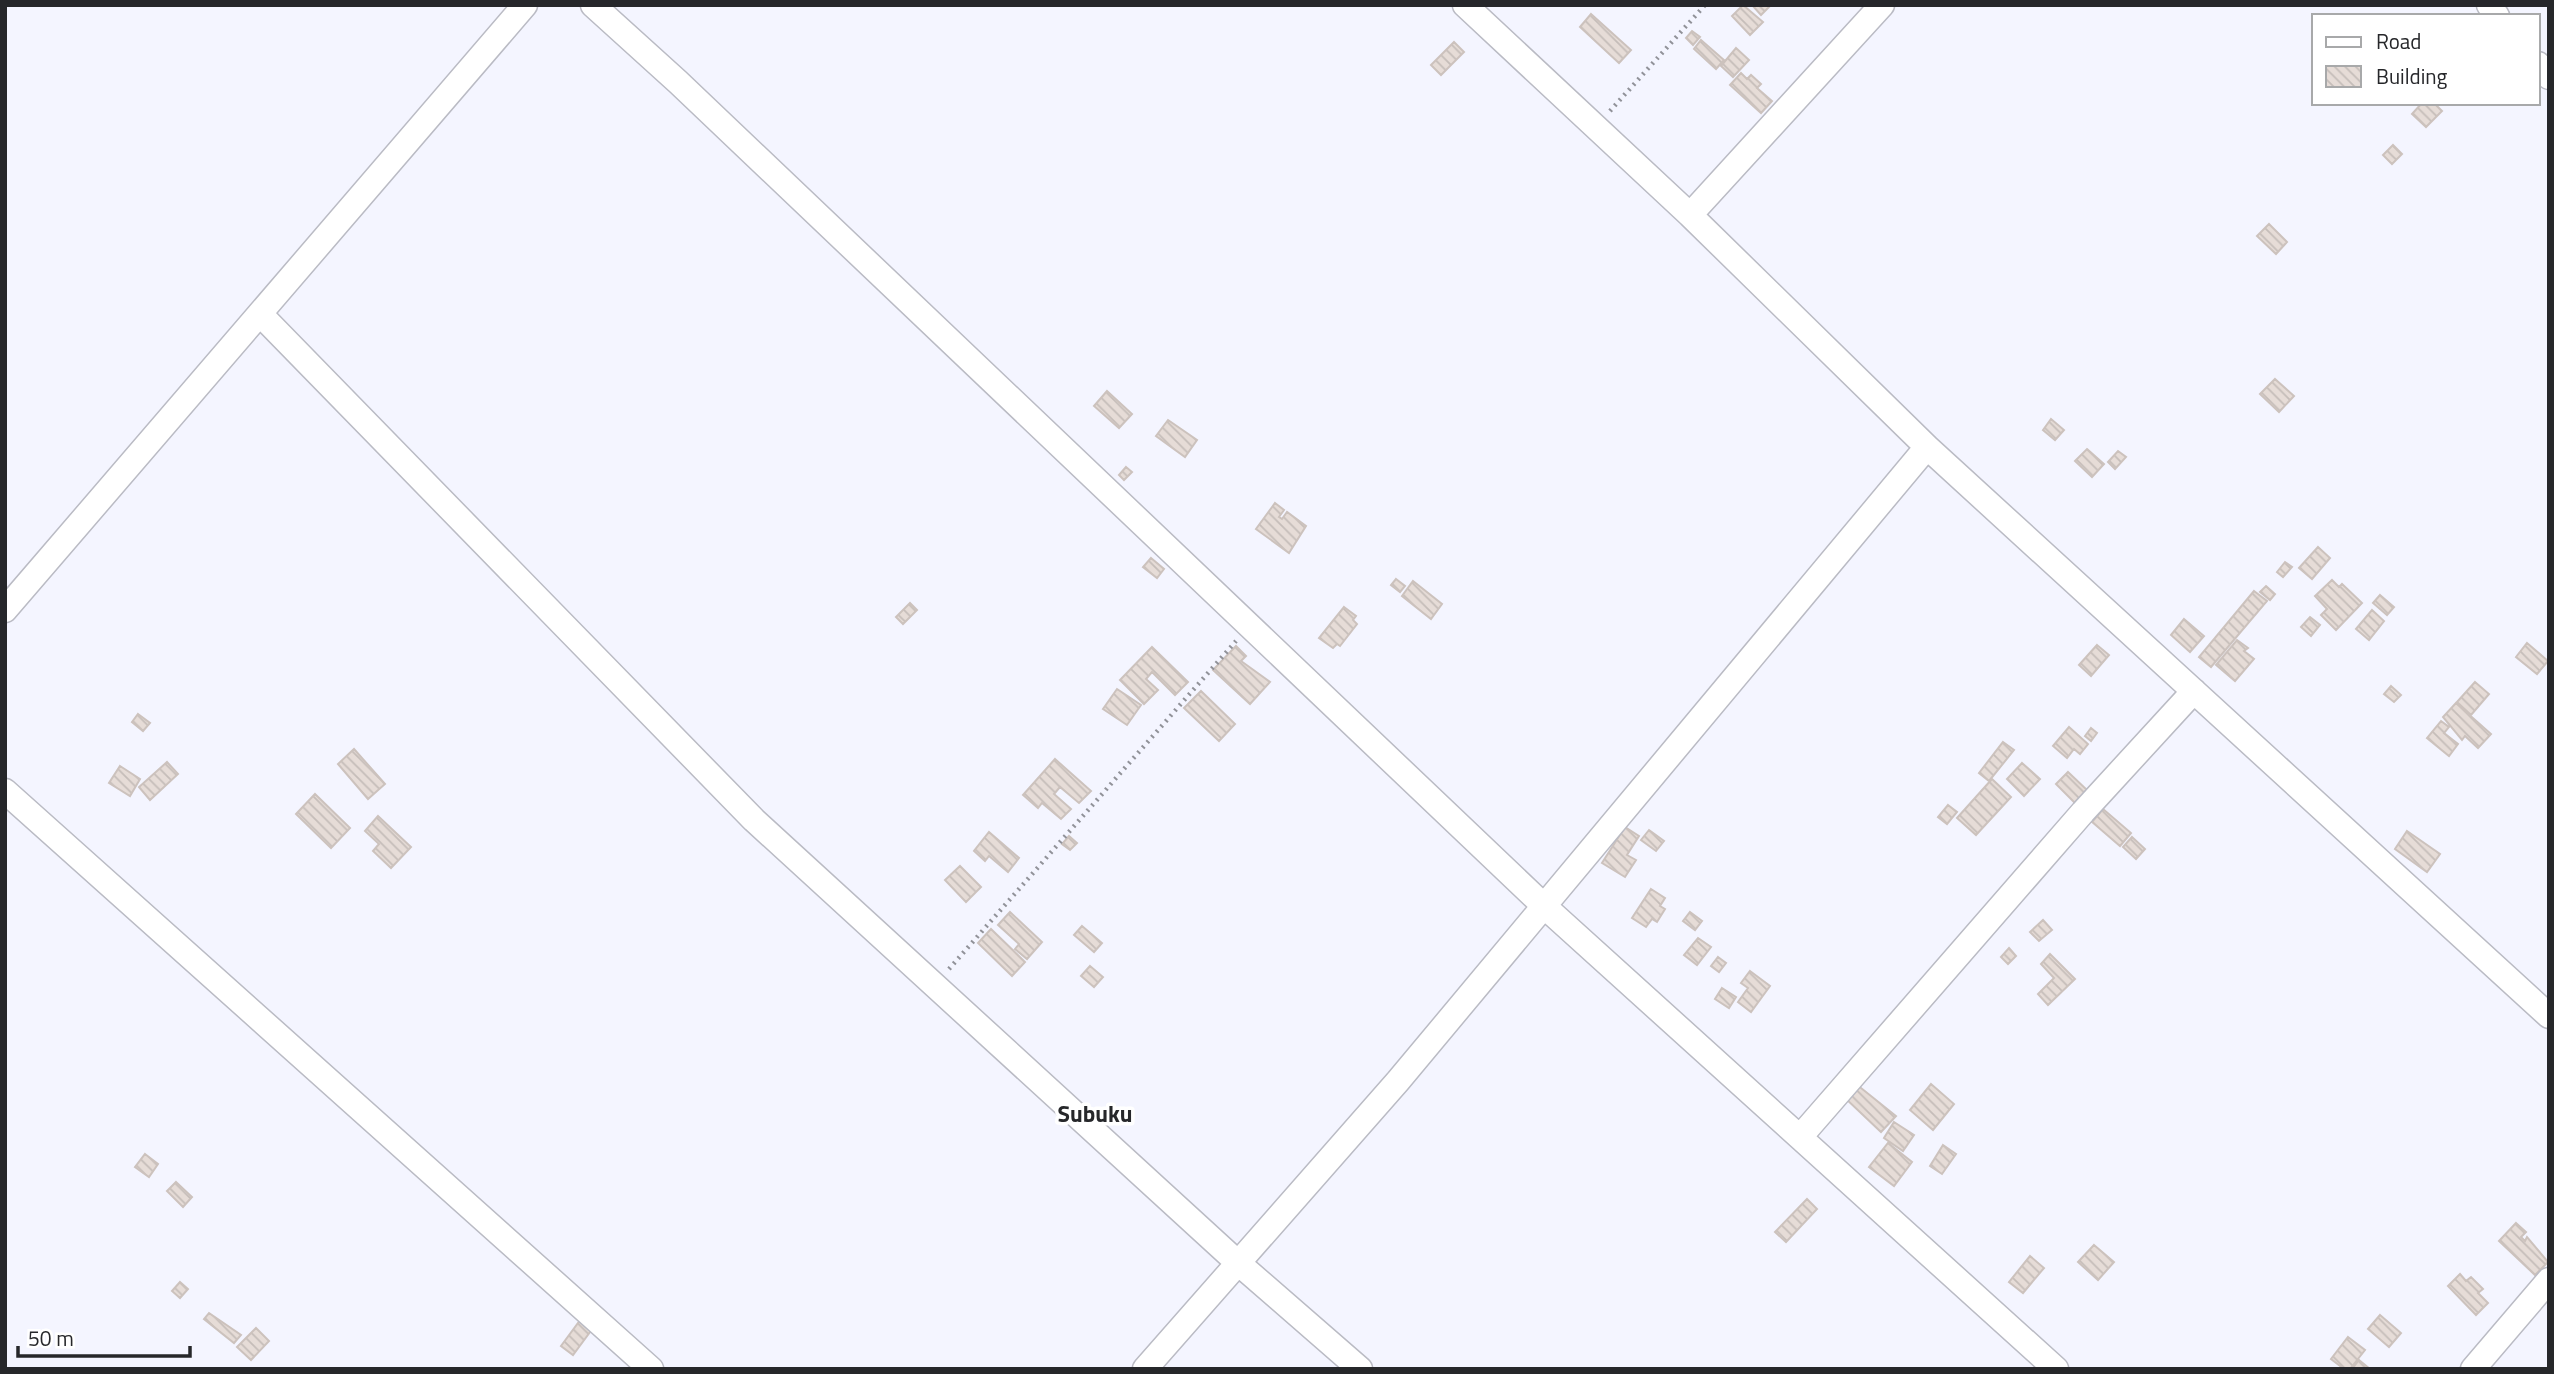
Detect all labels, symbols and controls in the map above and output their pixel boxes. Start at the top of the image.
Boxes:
legend [2312,14,2540,105]
text: Road [2376,25,2421,57]
text: Building [2376,60,2448,92]
district label: Subuku [1057,1096,1133,1131]
scale bar [18,1314,189,1358]
text: 50 m [28,1322,74,1354]

